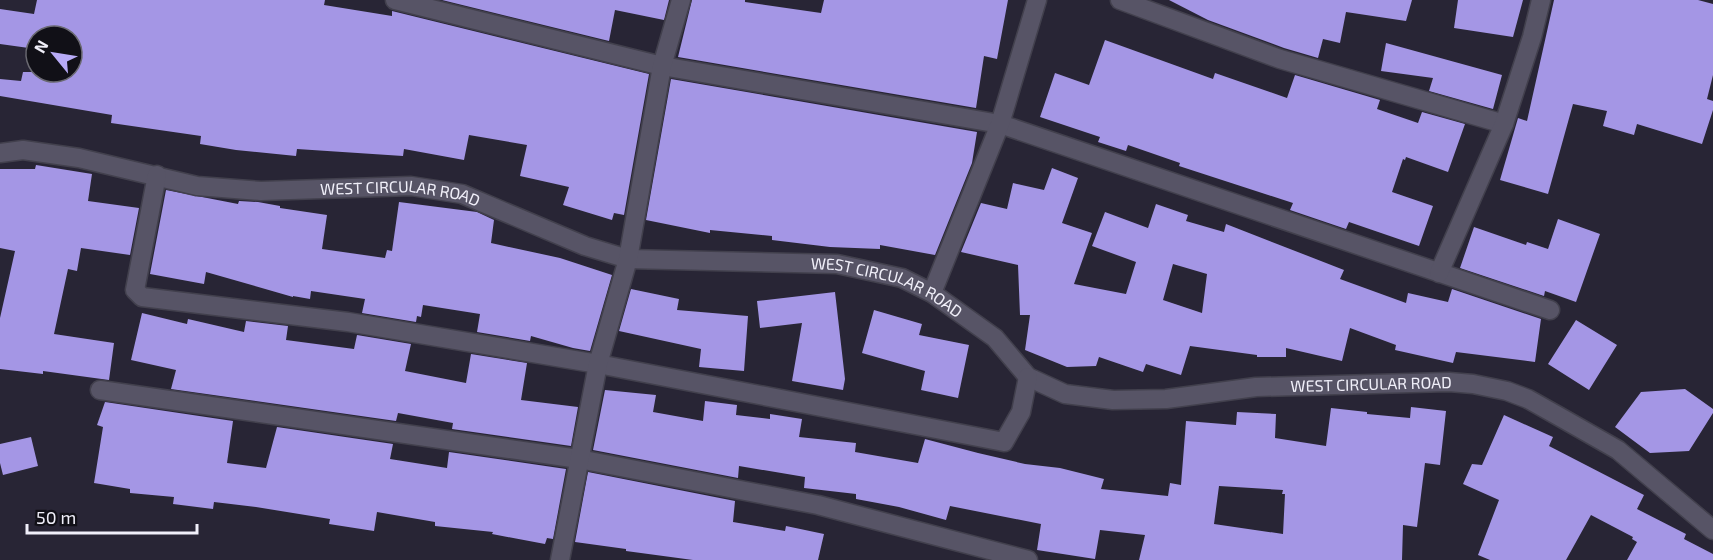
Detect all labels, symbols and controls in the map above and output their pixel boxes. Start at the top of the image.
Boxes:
north arrow [24,24,84,84]
text: N [29,36,52,56]
street label: WEST CIRCULAR ROAD [320,176,483,210]
street label: WEST CIRCULAR ROAD [811,253,966,321]
street label: WEST CIRCULAR ROAD [1290,372,1452,395]
scale bar [27,497,196,535]
text: 50 m [36,506,76,528]

